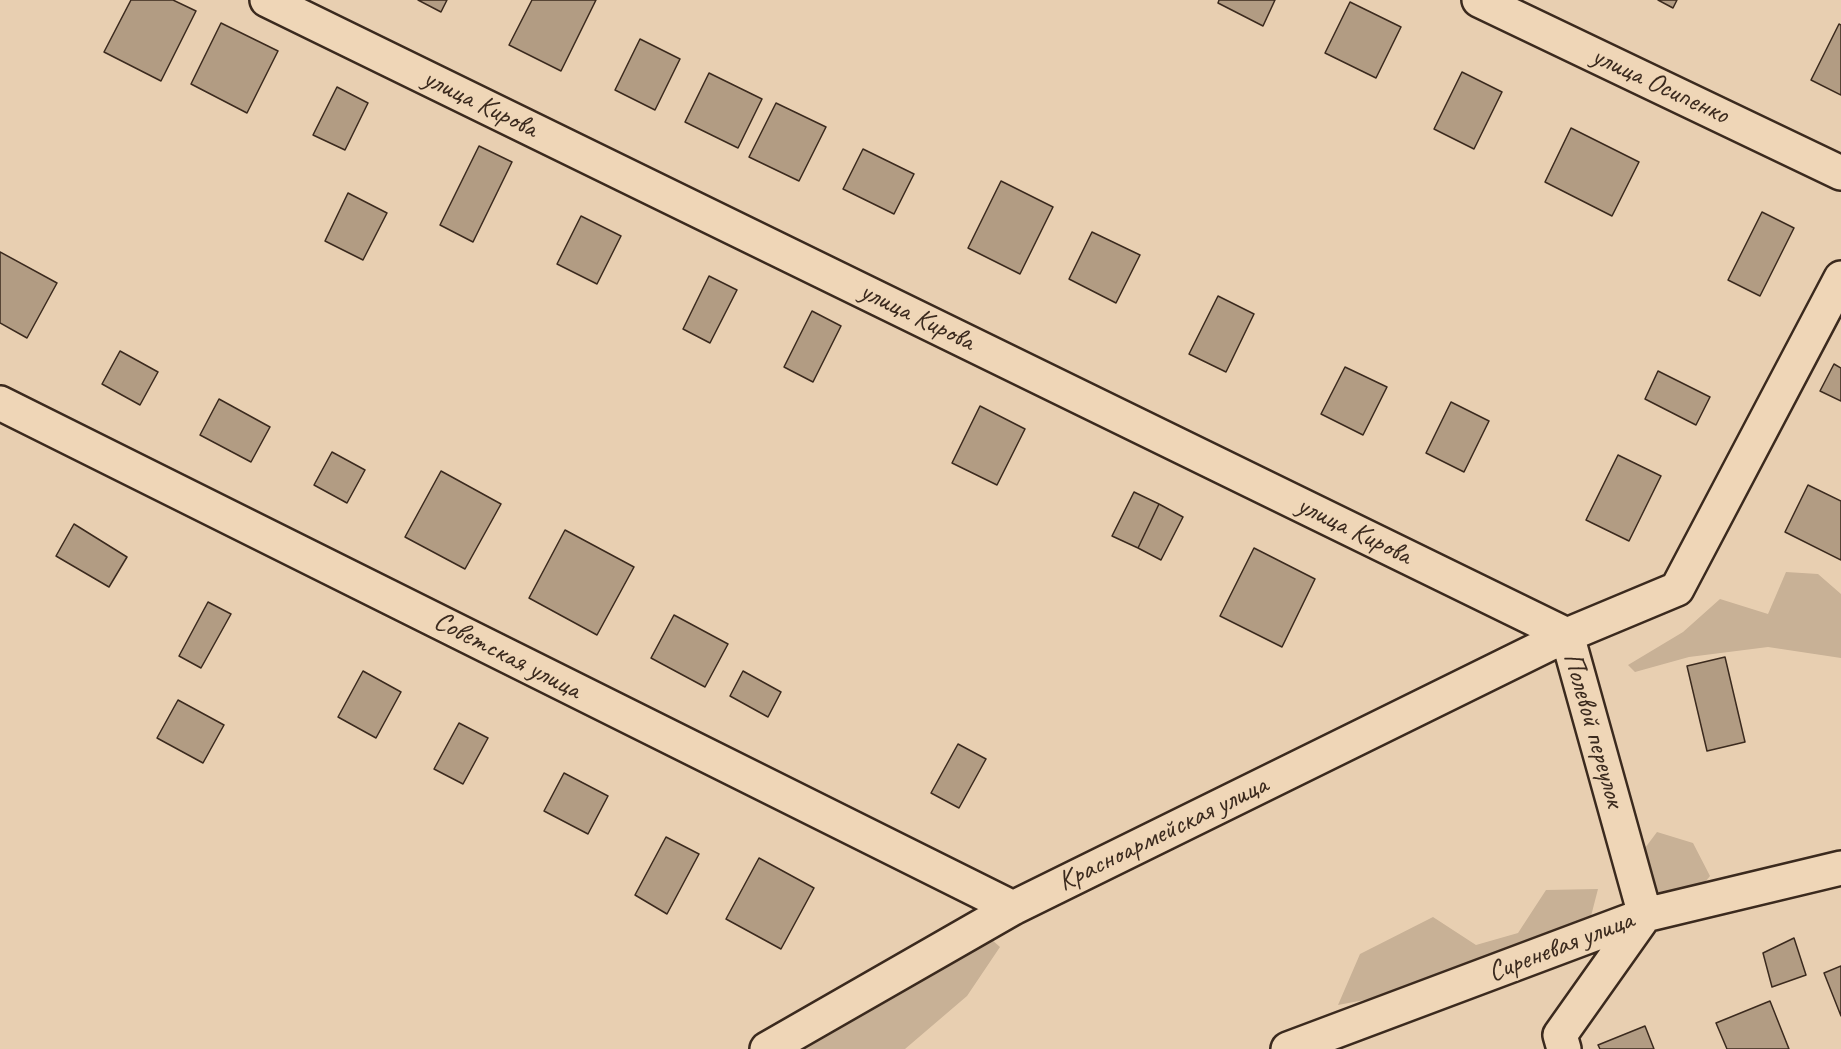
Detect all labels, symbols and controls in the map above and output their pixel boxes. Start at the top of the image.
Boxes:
street label: улица Осипенко [1586,40,1734,132]
street label: улица Кирова [417,62,543,146]
street label: улица Кирова [854,275,980,359]
street label: улица Кирова [1291,489,1417,573]
street label: Советская улица [428,605,586,707]
street label: Полевой переулок [1555,649,1631,811]
street label: Красноармейская улица [1053,769,1273,899]
street label: Сиреневая улица [1484,904,1638,990]

